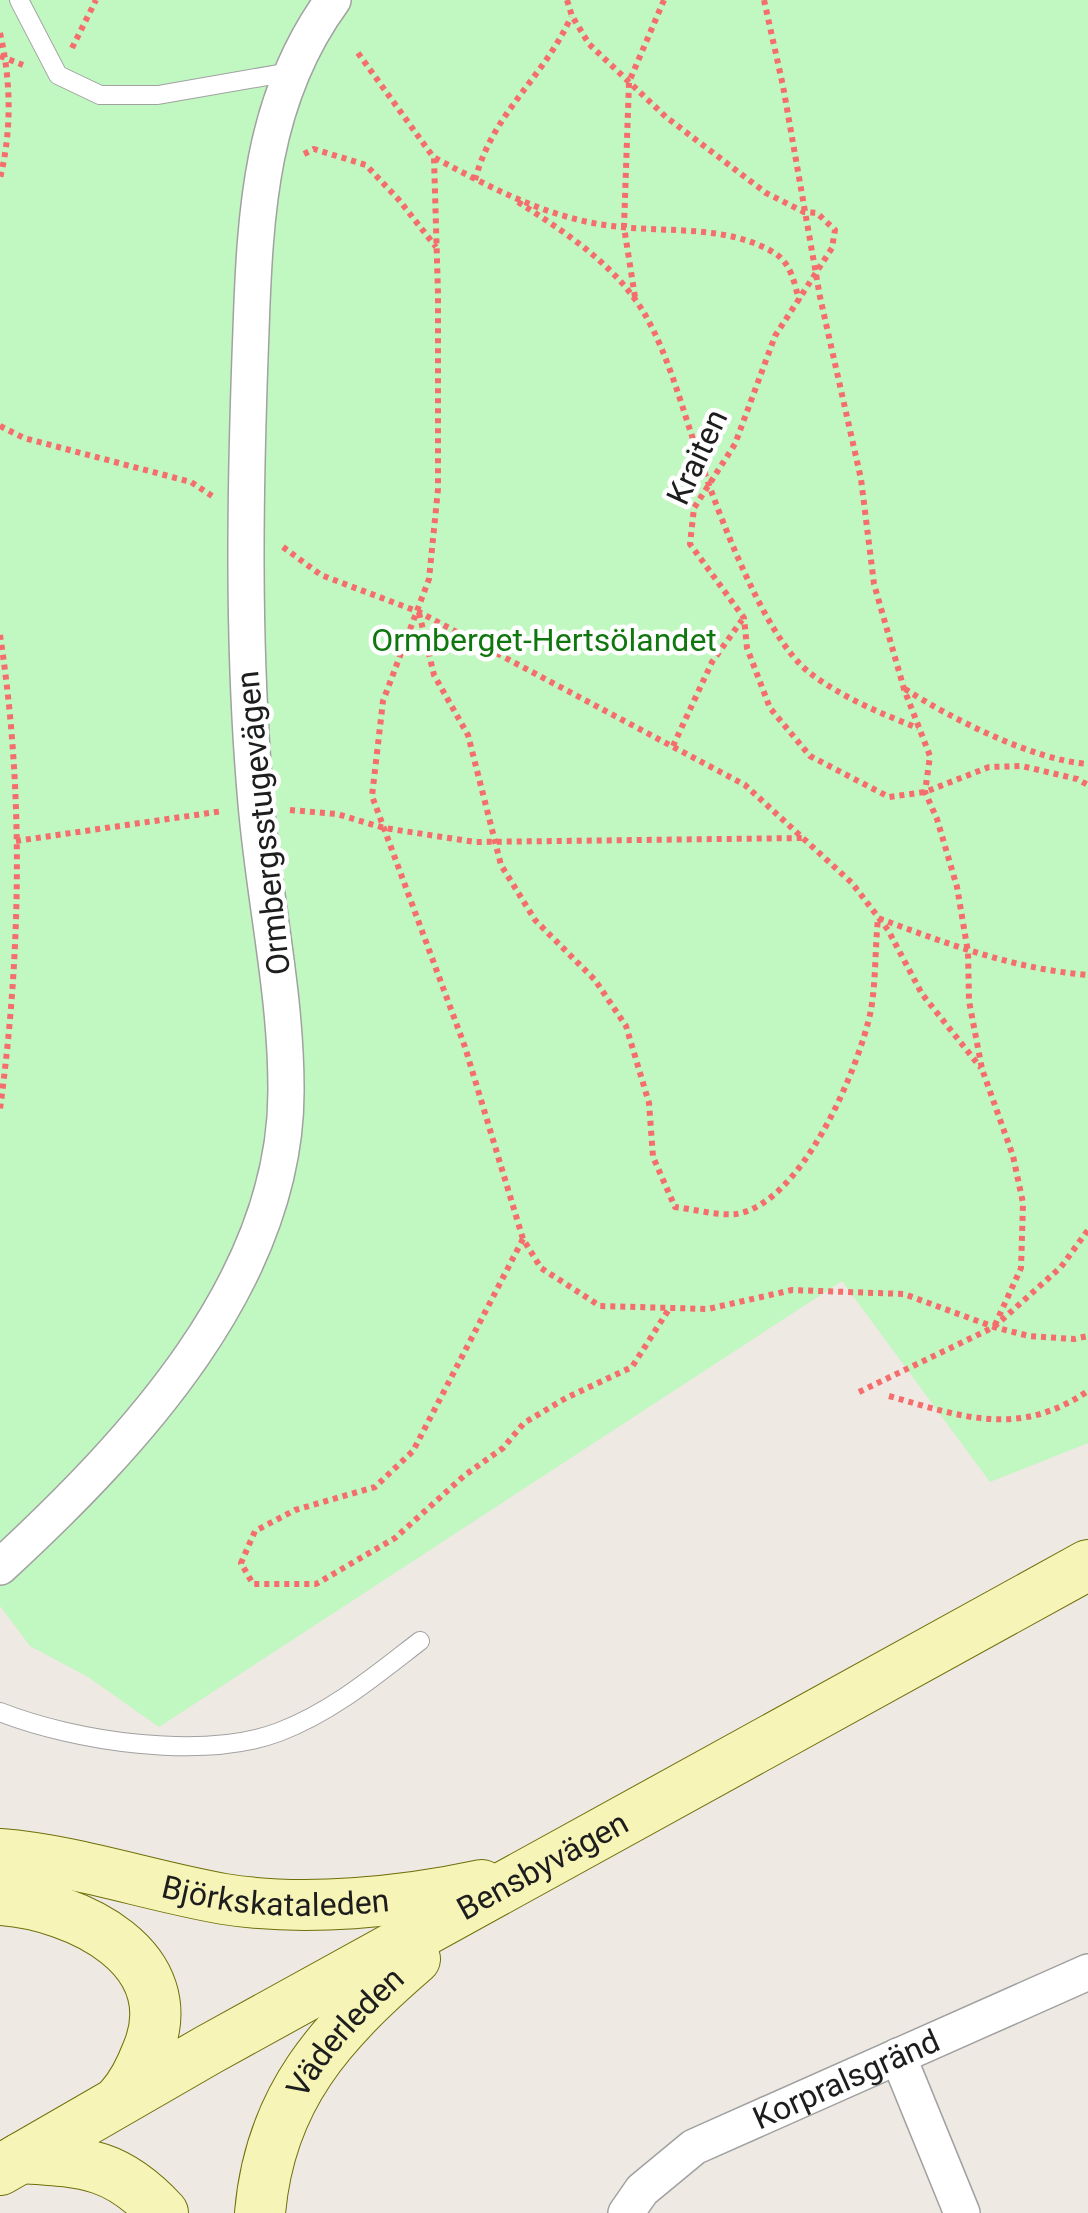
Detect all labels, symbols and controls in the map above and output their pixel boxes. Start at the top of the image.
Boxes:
street label: Kraiten [659,403,735,511]
park label: Ormberget-Hertsölandet [371,621,717,659]
street label: Ormbergsstugevägen [228,669,298,977]
street label: Bensbyvägen [450,1803,635,1928]
street label: Björkskataleden [158,1868,391,1924]
street label: Väderleden [278,1959,412,2104]
street label: Korpralsgränd [747,2021,945,2137]

